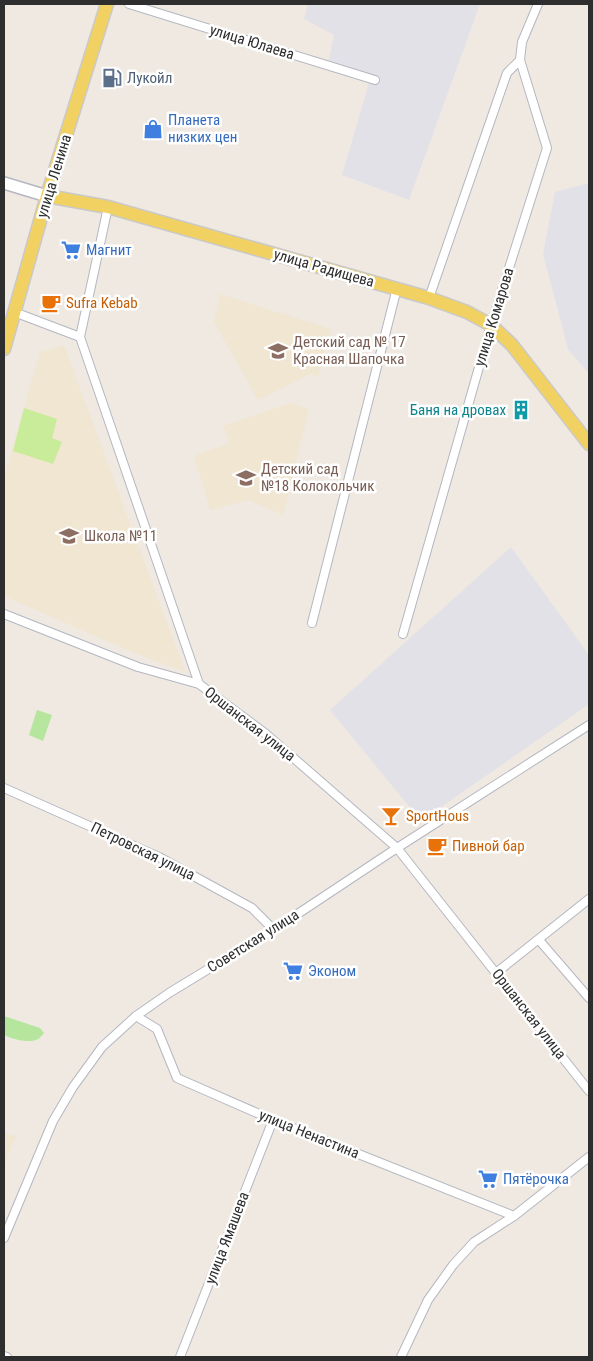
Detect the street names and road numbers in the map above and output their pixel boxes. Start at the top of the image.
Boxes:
street label: улица Юлаева [207,21,297,63]
street label: улица Ленина [33,132,75,220]
street label: улица Радищева [272,245,376,291]
street label: улица Комарова [470,266,518,368]
street label: Оршанская улица [201,683,299,765]
street label: Петровская улица [88,818,198,884]
street label: Советская улица [204,906,302,976]
street label: Оршанская улица [488,965,570,1063]
street label: улица Ненастина [256,1106,362,1162]
street label: улица Ямашева [201,1189,253,1287]

